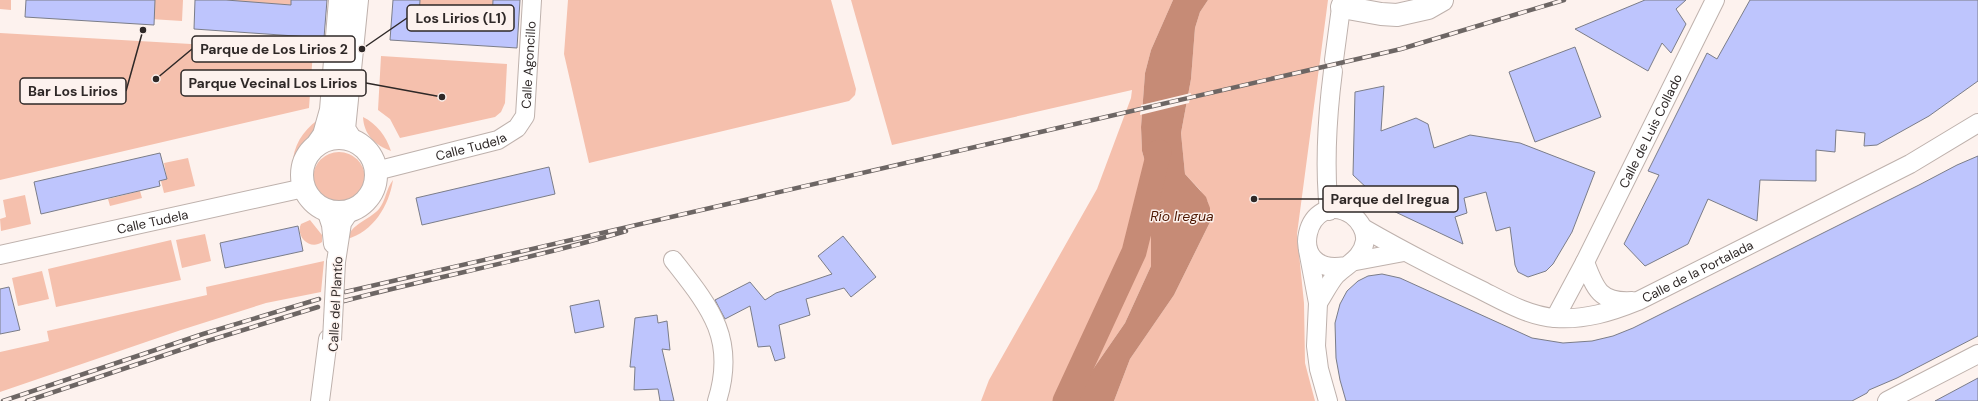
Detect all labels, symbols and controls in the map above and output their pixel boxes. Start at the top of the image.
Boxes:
callout: Los Lirios (L1) [407,5,514,31]
text: Los Lirios (L1) [416,9,507,27]
street label: Calle Agoncillo [517,20,540,109]
callout: Parque de Los Lirios 2 [192,36,355,62]
text: Parque de Los Lirios 2 [200,40,348,58]
callout: Parque Vecinal Los Lirios [181,70,366,96]
street label: Calle de Luis Collado [1615,71,1686,191]
text: Parque Vecinal Los Lirios [188,74,358,92]
callout: Bar Los Lirios [20,78,126,104]
text: Bar Los Lirios [28,82,118,100]
street label: Calle Tudela [434,129,510,165]
callout: Parque del Iregua [1323,186,1458,212]
text: Parque del Iregua [1331,190,1449,208]
street label: Calle Tudela [115,206,190,238]
water label: Río Iregua [1150,207,1214,225]
street label: Calle de la Portalada [1639,236,1756,307]
street label: Calle del Plantío [325,256,347,352]

